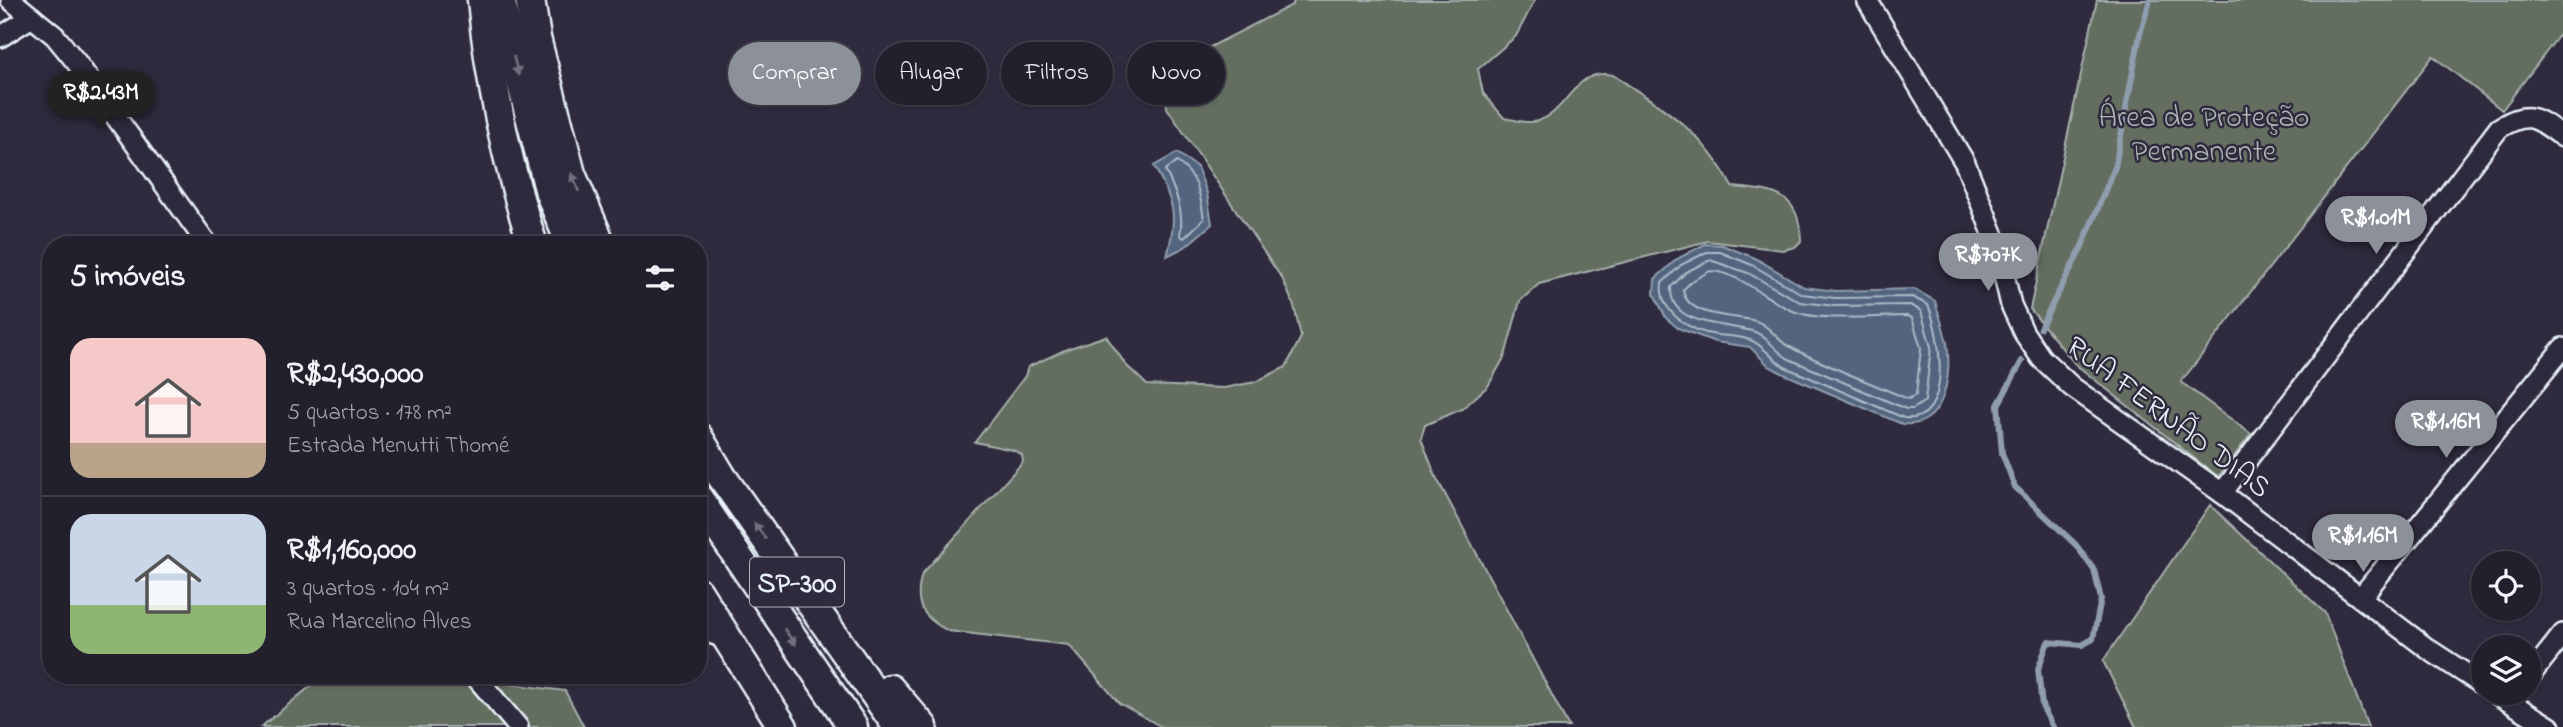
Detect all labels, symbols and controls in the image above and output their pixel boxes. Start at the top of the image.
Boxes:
chip: Comprar [728,42,861,105]
chip: Alugar [875,42,987,105]
chip: Filtros [1001,42,1113,105]
chip: Novo [1127,42,1225,105]
one-way arrow [511,56,522,78]
pin: R$2.43M [36,72,166,131]
text: R$2.43M [63,77,139,110]
park label: Área de Proteção Permanente [2099,97,2309,175]
one-way arrow [569,171,580,192]
pin: R$1.01M [2311,196,2441,256]
text: R$1.01M [2341,202,2411,235]
pin: R$707K [1931,233,2045,293]
text: R$707K [1955,239,2021,272]
text: 5 imóveis [70,256,186,300]
icon: filters [641,259,679,297]
street label: RUA FERNÃO DIAS [2055,327,2279,510]
text: R$2,430,000 [287,353,424,397]
icon: home [126,366,210,450]
text: 5 quartos · 178 m² [287,397,452,430]
pin: R$1.16M [2381,400,2511,460]
text: R$1.16M [2411,406,2481,439]
text: Estrada Menutti Thomé [287,430,509,463]
pin: R$1.16M [2298,514,2428,574]
text: R$1.16M [2328,520,2398,553]
one-way arrow [753,521,767,540]
text: R$1,160,000 [287,529,416,573]
icon: home [126,542,210,626]
map controls [2471,551,2541,705]
button: locate [2471,551,2541,621]
road number: SP-300 [750,558,844,606]
text: 3 quartos · 104 m² [287,573,449,606]
text: Rua Marcelino Alves [287,606,472,639]
one-way arrow [783,628,797,646]
button: layers [2471,635,2541,705]

